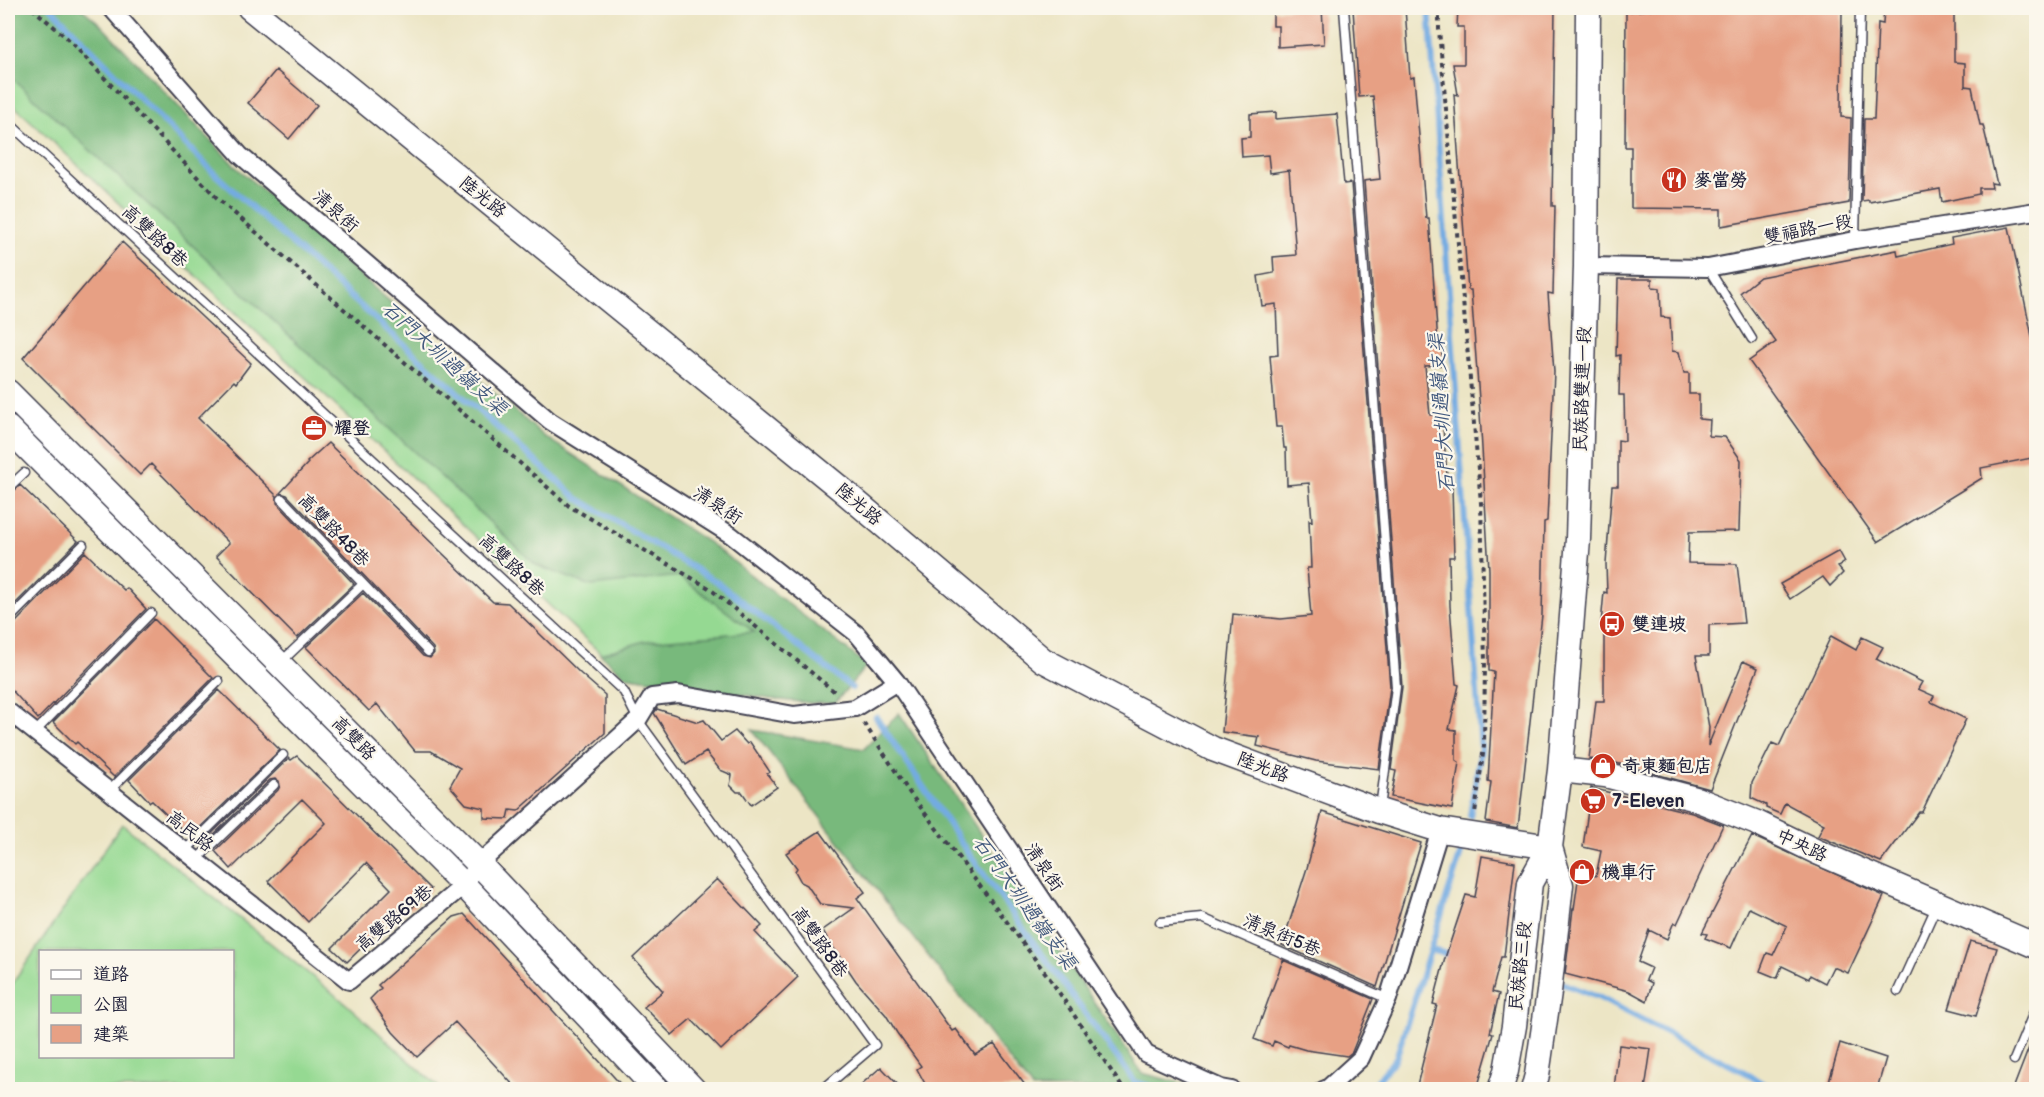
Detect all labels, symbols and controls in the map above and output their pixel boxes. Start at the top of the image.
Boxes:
restaurant icon: 麥當勞 [1659,165,1689,195]
place label: 麥當勞 [1694,170,1748,191]
street label: 陸光路 [455,172,510,223]
street label: 清泉街 [308,186,363,237]
street label: 高雙路8巷 [117,201,192,272]
street label: 雙福路一段 [1762,211,1854,248]
water label: 石門大圳過嶺支渠 [377,296,513,423]
street label: 民族路雙連一段 [1570,326,1595,452]
water label: 石門大圳過嶺支渠 [1424,330,1460,494]
office icon: 耀登 [299,413,329,443]
place label: 耀登 [334,418,370,439]
street label: 陸光路 [831,479,886,530]
street label: 清泉街 [689,482,746,529]
street label: 高雙路48巷 [294,489,374,571]
street label: 高雙路8巷 [474,530,549,601]
bus stop icon: 雙連坡 [1597,609,1627,639]
place label: 雙連坡 [1632,614,1686,635]
street label: 高雙路 [327,712,380,765]
street label: 陸光路 [1234,748,1292,787]
shop icon: 奇東麵包店 [1588,751,1618,781]
place label: 奇東麵包店 [1622,756,1712,777]
supermarket icon: 7-Eleven [1578,786,1608,816]
place label: 7-Eleven [1612,791,1684,812]
street label: 高民路 [162,806,217,856]
street label: 中央路 [1773,825,1831,866]
water label: 石門大圳過嶺支渠 [967,831,1082,976]
street label: 清泉街 [1020,839,1067,896]
shop icon: 機車行 [1567,857,1597,887]
place label: 機車行 [1602,862,1656,883]
street label: 高雙路69巷 [352,880,437,956]
street label: 高雙路8巷 [787,903,852,982]
street label: 清泉街5巷 [1240,910,1324,961]
street label: 民族路三段 [1505,920,1536,1012]
legend [39,950,234,1058]
text: 道路 [93,964,129,985]
text: 公園 [93,994,129,1015]
text: 建築 [93,1024,129,1045]

